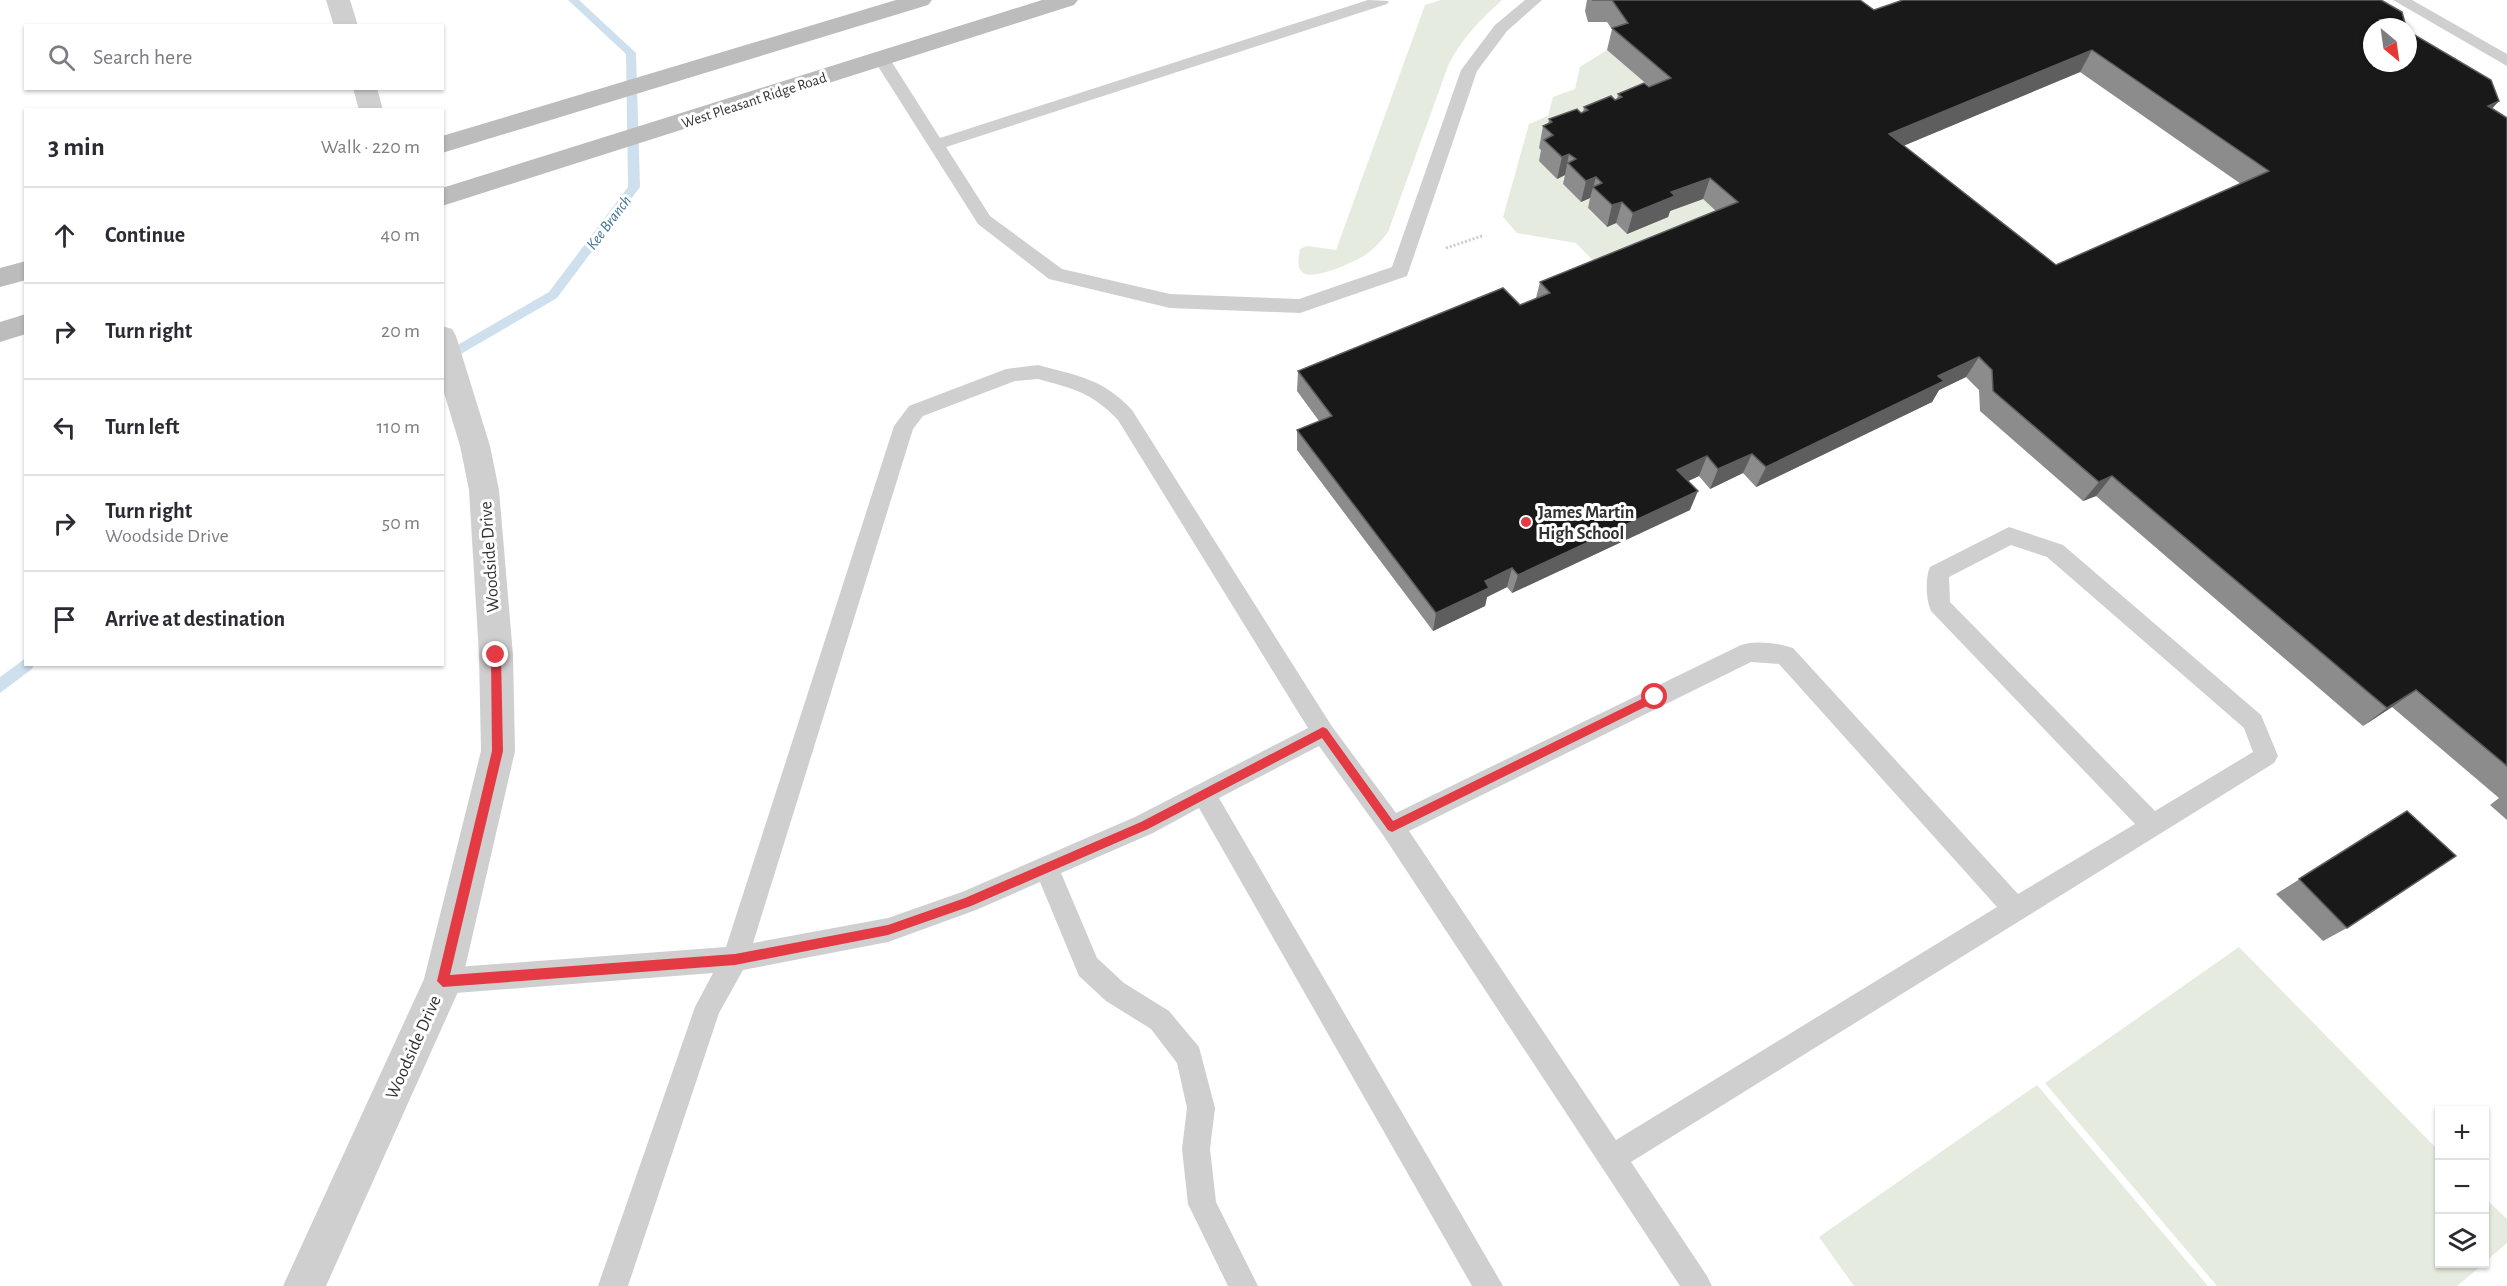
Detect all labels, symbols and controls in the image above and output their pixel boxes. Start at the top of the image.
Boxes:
north arrow [2363,18,2417,72]
search box [24,24,444,90]
icon: search [45,41,78,74]
text: Search here [93,46,192,68]
street label: West Pleasant Ridge Road [680,70,829,131]
text: 3 min [48,134,105,160]
text: Walk · 220 m [321,137,420,157]
water label: Kee Branch [583,193,634,253]
icon: ahead [48,219,81,252]
text: Continue [105,224,185,246]
text: 40 m [381,225,420,245]
icon: right [48,315,81,348]
text: Turn right [105,320,192,342]
text: 20 m [381,321,420,341]
icon: left [48,411,81,444]
text: Turn left [105,416,179,438]
text: 110 m [376,417,420,437]
text: Turn right [105,500,192,522]
street label: Woodside Drive [477,501,503,613]
place label: James Martin High School [1538,504,1634,543]
icon: right [48,507,81,540]
text: 50 m [382,513,420,533]
marker: James Martin High School [1519,515,1533,529]
text: Woodside Drive [105,526,229,546]
icon: arrive [48,603,81,636]
text: Arrive at destination [105,608,285,630]
route end [482,641,508,667]
route start [1641,683,1667,709]
street label: Woodside Drive [383,993,445,1102]
map controls [2435,1106,2489,1268]
button: + [2435,1106,2489,1160]
button: − [2435,1160,2489,1214]
button: layers [2435,1214,2489,1268]

